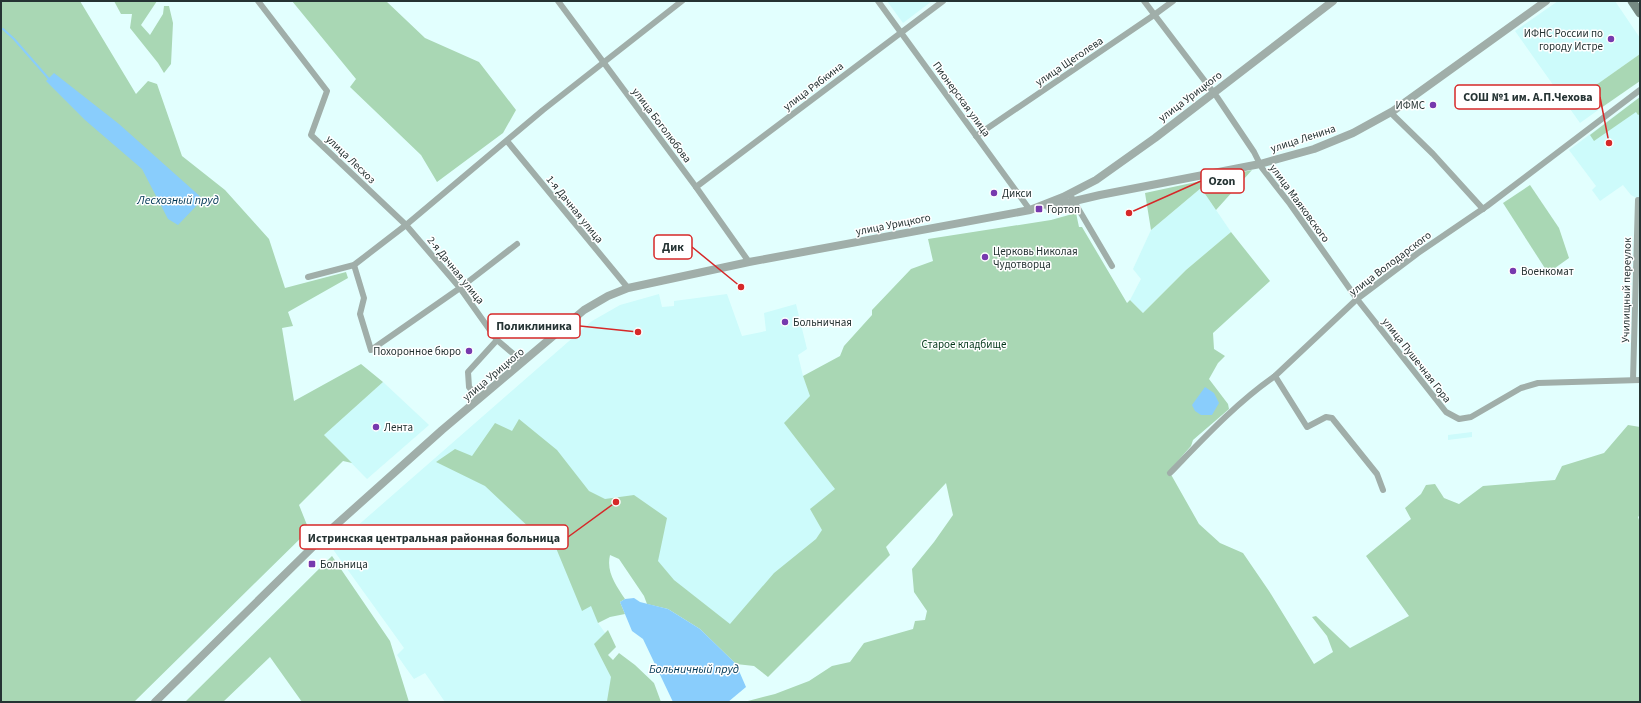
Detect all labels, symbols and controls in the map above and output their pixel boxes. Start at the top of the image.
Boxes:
place label: ИФНС России по городу Истре [1524,26,1604,54]
street label: улица Щеголева [1032,33,1106,90]
marker: ИФНС России по городу Истре [1606,34,1616,44]
street label: улица Рябкина [780,59,847,114]
street label: Пионерская улица [929,59,994,140]
street label: улица Урицкого [1155,68,1225,125]
street label: улица Боголюбова [628,85,695,166]
callout: СОШ №1 им. А.П.Чехова [1455,85,1600,109]
text: СОШ №1 им. А.П.Чехова [1463,89,1593,106]
place label: ИФМС [1395,98,1425,113]
marker: ИФМС [1428,100,1438,110]
street label: улица Ленина [1269,121,1338,156]
street label: улица Лесхоз [322,132,379,187]
street label: улица Маяковского [1266,161,1333,245]
callout: Ozon [1201,169,1244,193]
street label: 1-я Дачная улица [543,172,607,246]
text: Ozon [1209,173,1236,190]
place label: Дикси [1002,186,1032,201]
marker: Дикси [989,188,999,198]
water label: Лесхозный пруд [136,192,219,209]
place label: Гортоп [1047,202,1080,217]
marker: Гортоп [1034,204,1044,214]
street label: улица Урицкого [854,210,932,239]
street label: улица Володарского [1346,228,1434,299]
street label: 2-я Дачная улица [424,233,488,307]
callout: Дик [654,235,692,259]
street label: Училищный переулок [1618,237,1635,343]
text: Дик [662,239,684,256]
place label: Церковь Николая Чудотворца [993,244,1078,272]
marker: Церковь Николая Чудотворца [980,252,990,262]
place label: Военкомат [1521,264,1574,279]
marker: Военкомат [1508,266,1518,276]
callout: Поликлиника [488,314,580,338]
place label: Больничная [793,315,852,330]
street label: улица Пушечная Гора [1379,315,1455,406]
marker: Больничная [780,317,790,327]
text: Поликлиника [496,318,572,335]
park label: Старое кладбище [922,337,1007,352]
place label: Похоронное бюро [373,344,461,359]
street label: улица Урицкого [459,344,527,405]
marker: Похоронное бюро [464,346,474,356]
place label: Лента [384,420,413,435]
marker: Лента [371,422,381,432]
callout: Истринская центральная районная больница [300,525,568,549]
text: Истринская центральная районная больница [308,530,560,547]
place label: Больница [320,557,368,572]
marker: Больница [307,559,317,569]
water label: Больничный пруд [649,661,739,678]

